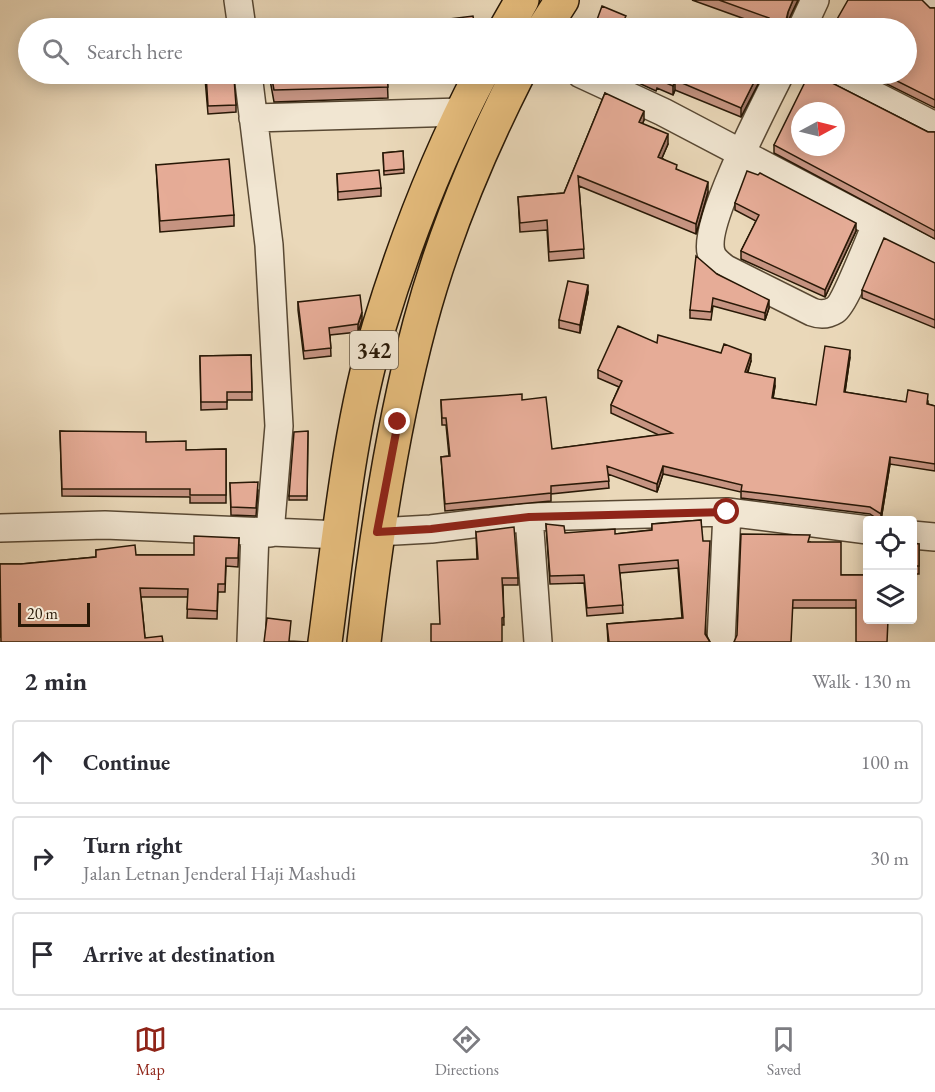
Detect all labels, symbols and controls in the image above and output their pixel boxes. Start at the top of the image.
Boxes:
search box [18,18,917,84]
icon: search [39,35,72,68]
text: Search here [87,37,182,66]
north arrow [791,102,845,156]
road number: 342 [350,331,398,369]
route end [384,408,410,434]
route start [713,498,739,524]
map controls [863,516,917,624]
button: locate [863,516,917,570]
button: layers [863,570,917,624]
scale bar [18,600,90,628]
text: 20 m [27,603,58,624]
text: 2 min [24,664,87,698]
text: Walk · 130 m [812,668,911,694]
icon: ahead [26,746,59,779]
text: Continue [83,748,170,777]
text: 100 m [861,749,909,775]
text: Turn right [83,831,182,860]
icon: right [26,842,59,875]
text: 30 m [870,845,909,871]
text: Jalan Letnan Jenderal Haji Mashudi [83,860,356,886]
icon: arrive [26,938,59,971]
text: Arrive at destination [83,940,275,969]
tab: Map [134,1023,167,1080]
tab: Directions [435,1023,499,1080]
tab: Saved [767,1023,801,1080]

